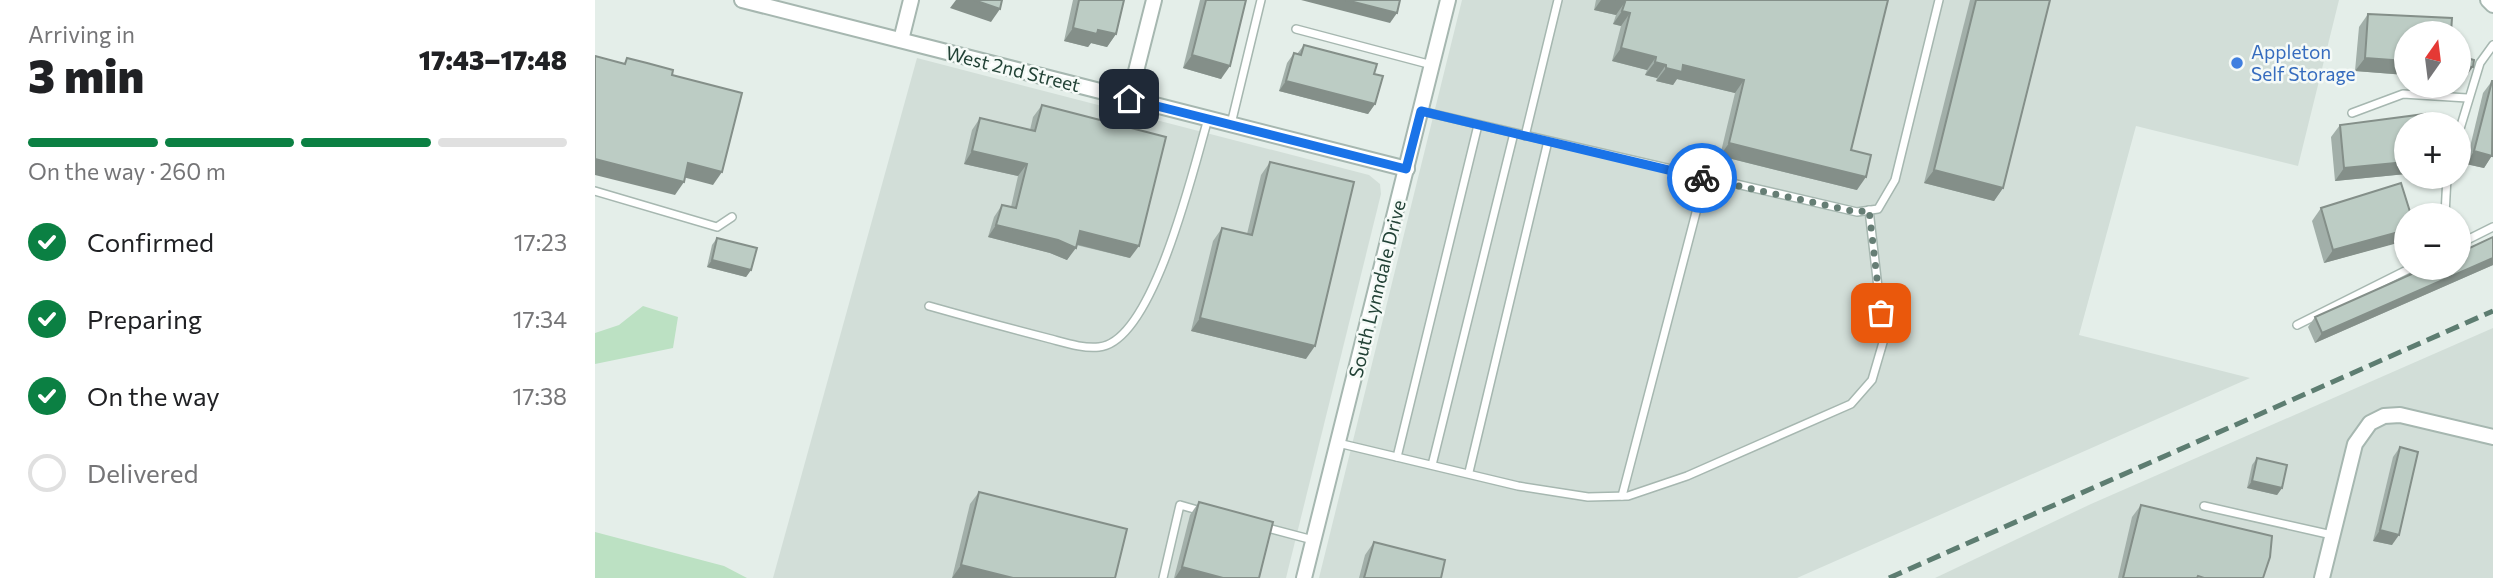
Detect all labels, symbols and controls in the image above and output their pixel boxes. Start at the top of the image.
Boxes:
text: Arriving in [28,20,135,48]
north arrow [2394,21,2471,98]
map controls [2394,21,2471,280]
place label: Appleton Self Storage [2251,40,2356,85]
street label: West 2nd Street [943,41,1083,96]
text: 17:43–17:48 [419,44,567,75]
text: 3 min [28,46,144,102]
marker: Appleton Self Storage [2229,55,2245,71]
pin [1099,69,1159,129]
icon: home [1110,80,1148,118]
button: + [2394,112,2471,189]
courier [1667,143,1737,213]
text: On the way · 260 m [28,157,226,185]
icon: bike [1683,159,1721,197]
street label: South Lynndale Drive [1343,197,1410,380]
button: − [2394,203,2471,280]
icon: check [28,223,66,261]
text: Confirmed [87,226,214,257]
text: 17:23 [514,228,567,256]
pin [1851,283,1911,343]
icon: bag [1862,294,1900,332]
icon: check [28,300,66,338]
text: Preparing [87,303,202,334]
text: 17:34 [513,305,567,333]
icon: check [28,377,66,415]
text: On the way [87,380,220,411]
text: 17:38 [513,382,567,410]
text: Delivered [87,457,198,488]

